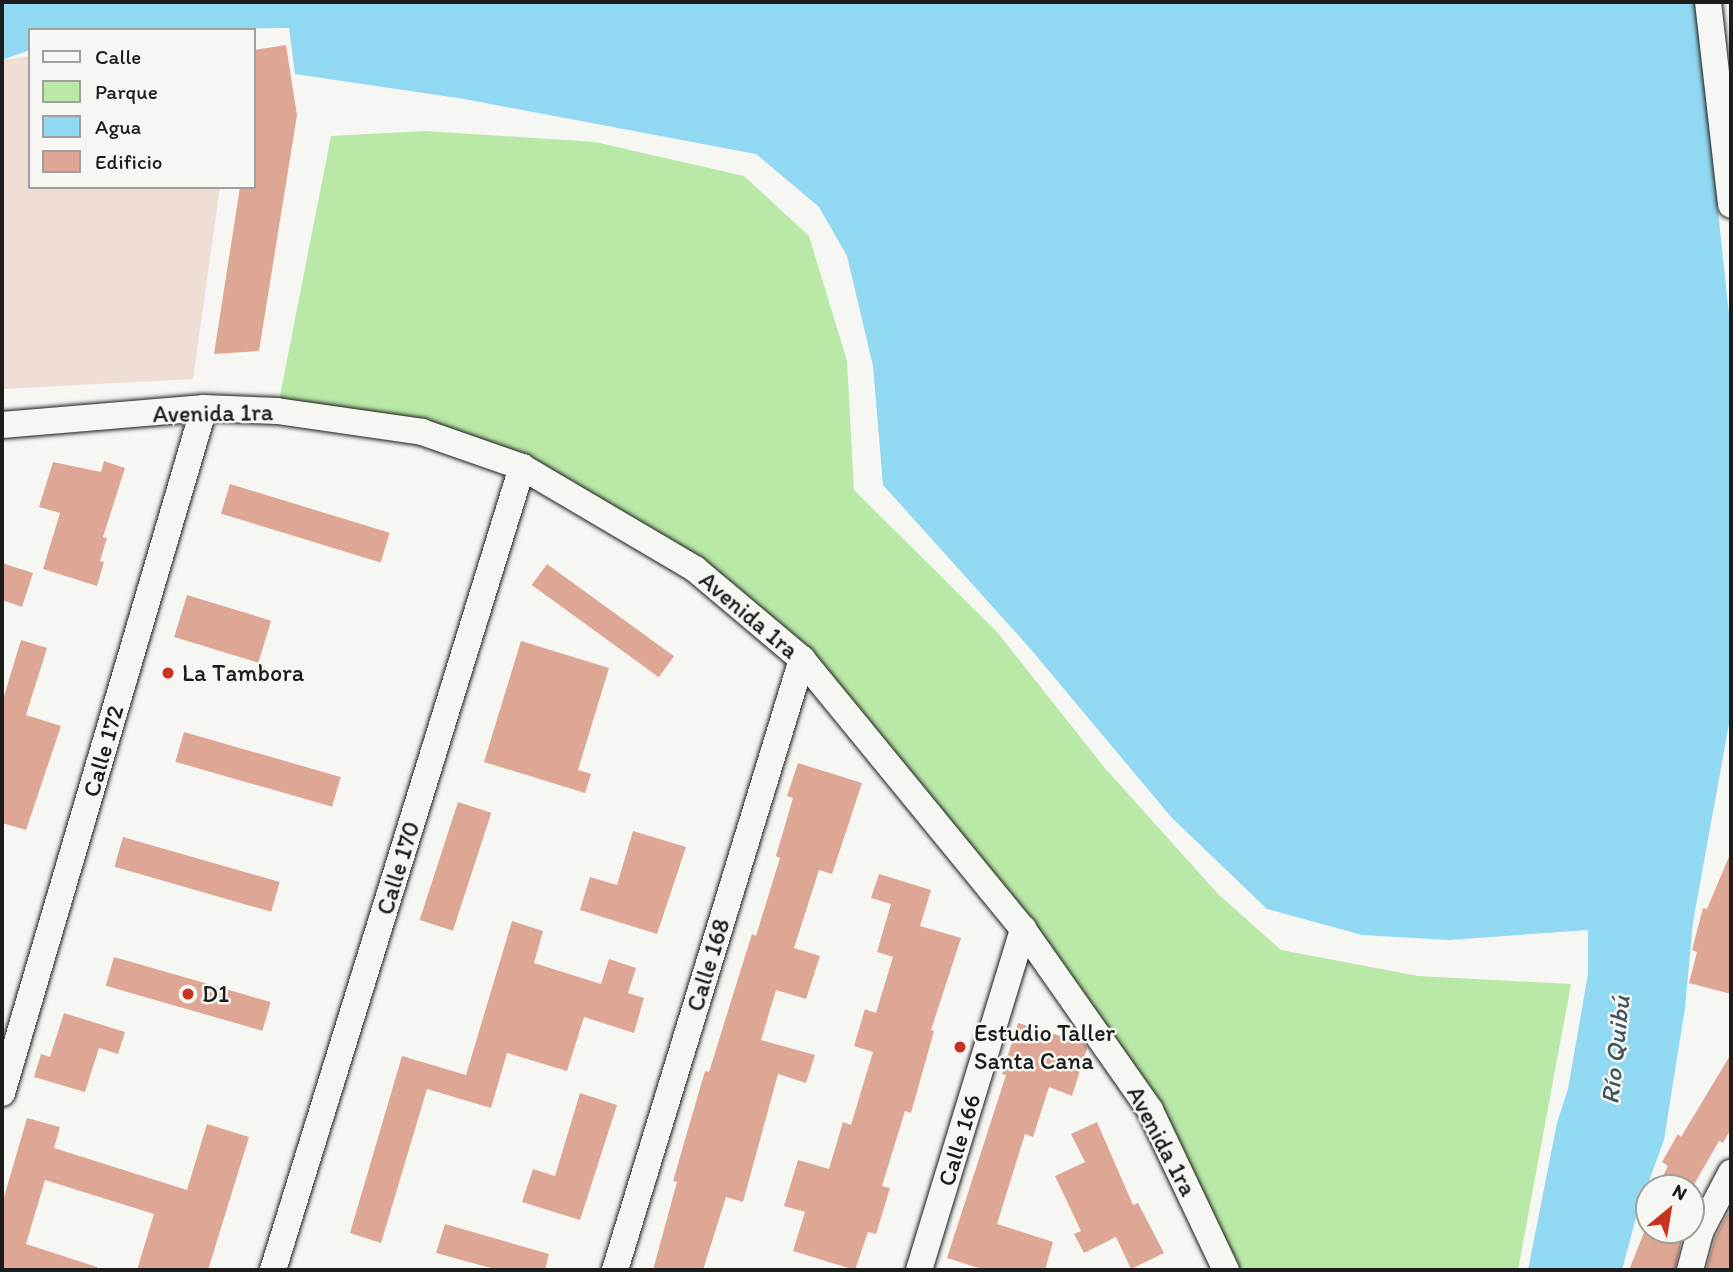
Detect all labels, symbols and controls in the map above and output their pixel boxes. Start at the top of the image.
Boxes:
legend [28,28,256,189]
text: Calle [95,44,141,69]
text: Parque [95,79,158,104]
text: Agua [95,114,141,139]
text: Edificio [95,149,163,174]
street label: Avenida 1ra [152,398,274,428]
street label: Avenida 1ra [694,565,804,665]
place label: La Tambora [182,659,302,687]
marker: La Tambora [160,665,176,681]
street label: Calle 172 [76,702,130,800]
street label: Calle 170 [370,818,426,918]
street label: Calle 168 [680,915,736,1015]
place label: D1 [202,980,229,1008]
marker: D1 [180,986,196,1002]
water label: Río Quibú [1595,994,1637,1106]
place label: Estudio Taller Santa Cana [974,1019,1115,1075]
marker: Estudio Taller Santa Cana [952,1039,968,1055]
street label: Avenida 1ra [1121,1081,1203,1201]
street label: Calle 166 [931,1090,987,1190]
north arrow [1635,1174,1705,1244]
text: N [1668,1179,1691,1205]

